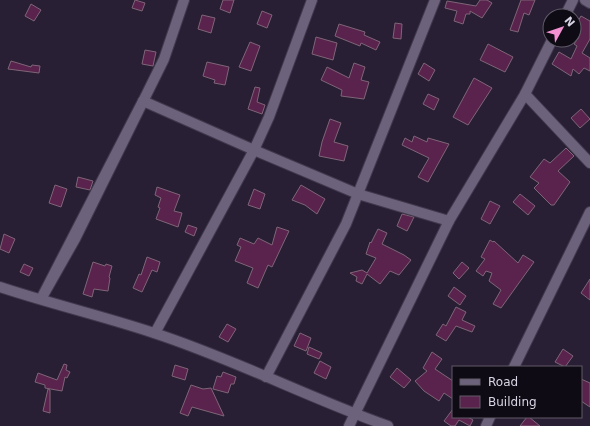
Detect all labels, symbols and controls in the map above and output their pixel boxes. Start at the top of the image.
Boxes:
north arrow [542,8,582,48]
text: N [561,14,577,30]
legend [452,366,582,418]
text: Road [488,375,518,389]
text: Building [488,395,537,409]

